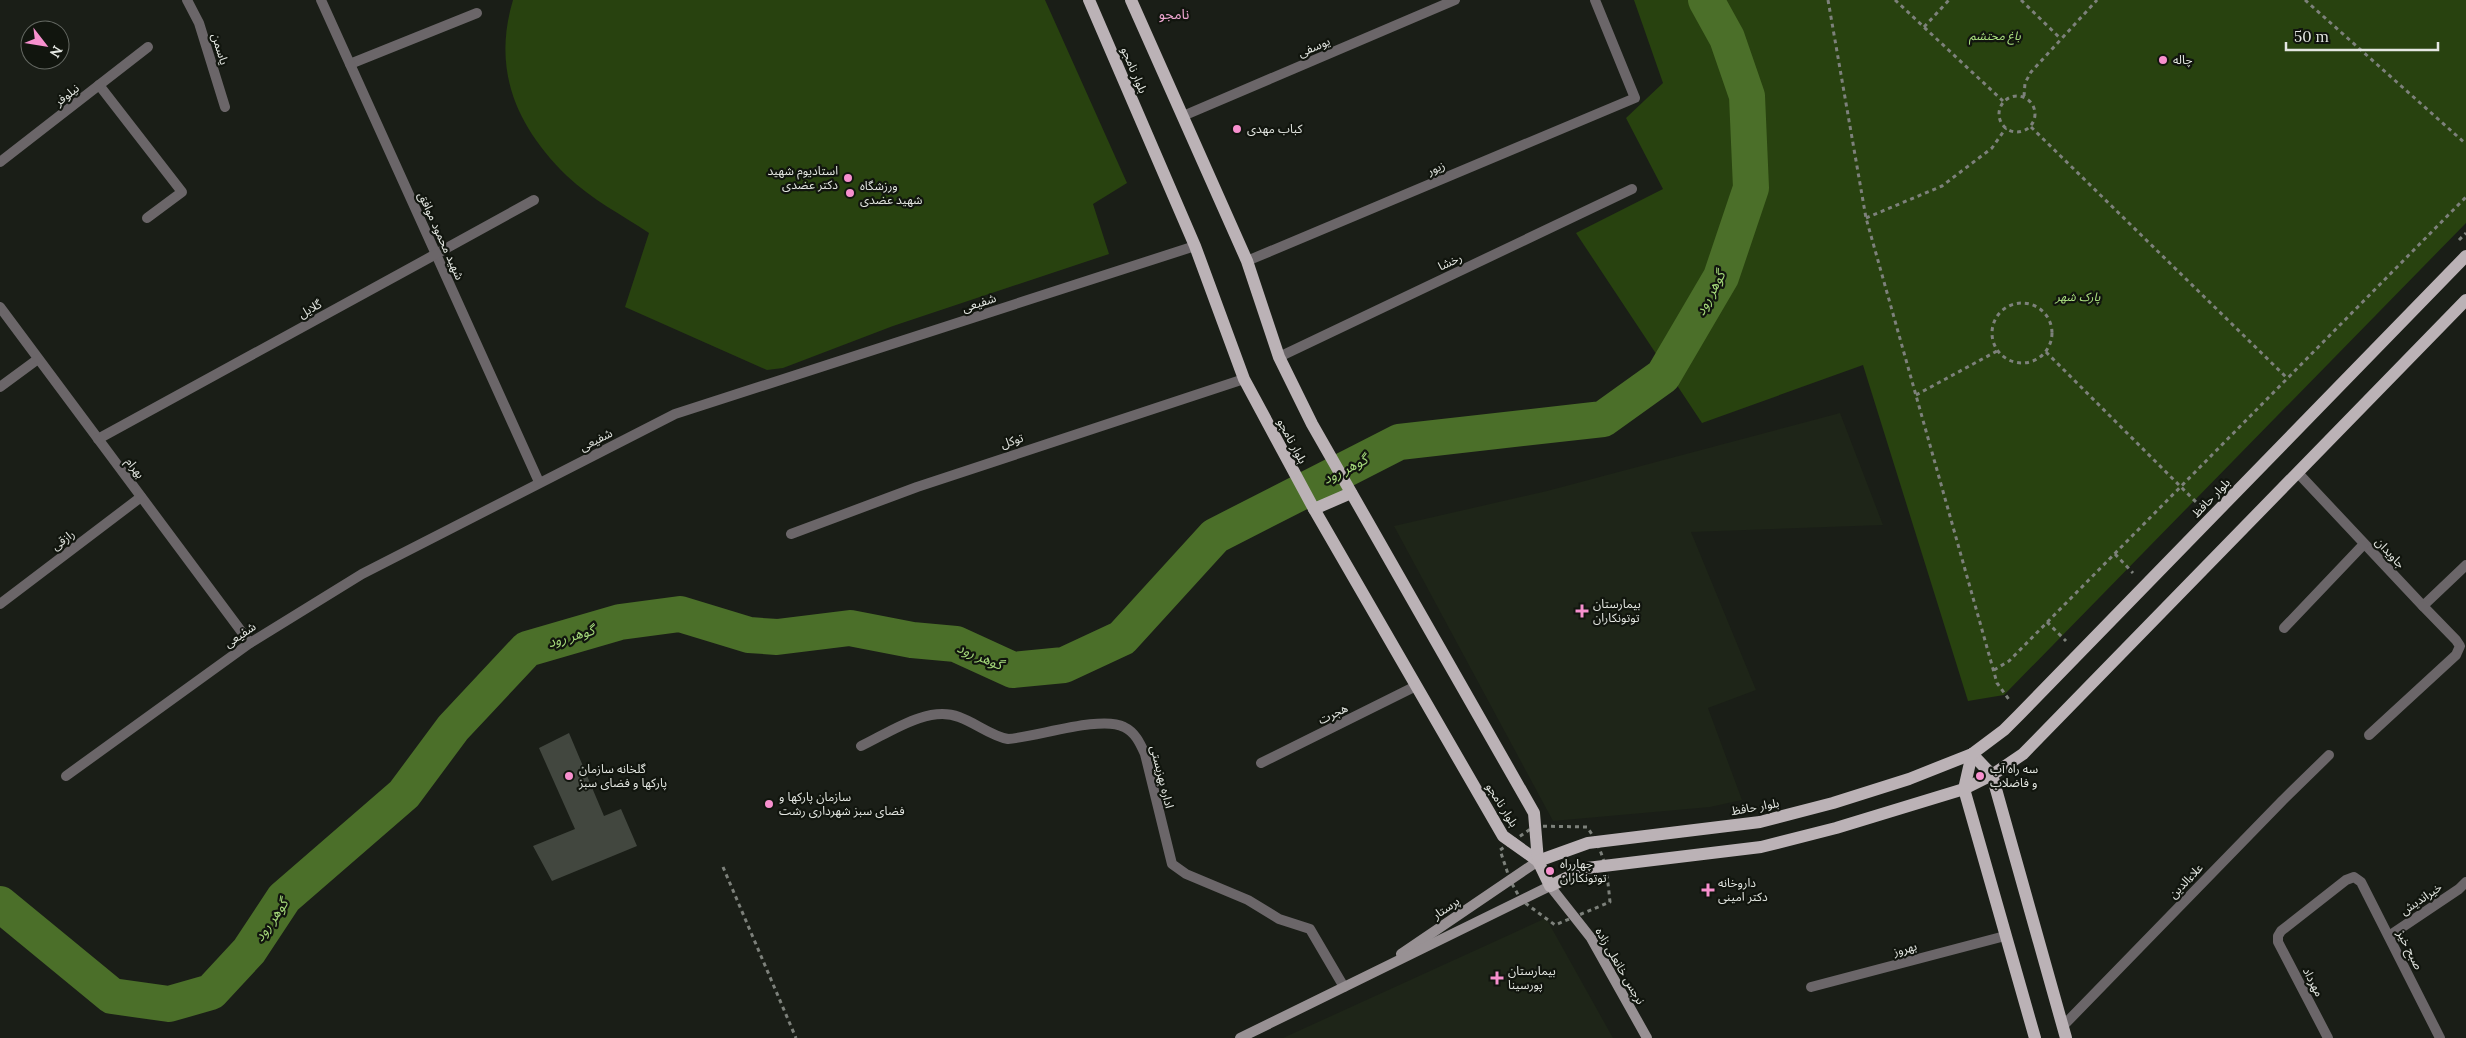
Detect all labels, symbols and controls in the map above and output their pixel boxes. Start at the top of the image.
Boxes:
district label: نامجو [1159,5,1190,23]
north arrow [20,20,70,70]
scale bar [2286,20,2438,52]
text: 50 m [2294,27,2329,46]
park label: باغ محتشم [1968,28,2021,45]
street label: یاسمن [209,31,232,67]
street label: یوسفی [1295,33,1332,60]
text: N [46,42,67,61]
street label: بلوار نامجو [1118,44,1151,95]
place label: چاله [2173,52,2193,68]
marker: چاله [2157,54,2169,66]
street label: نیلوفر [51,80,82,110]
place label: کباب مهدی [1247,121,1304,136]
marker: کباب مهدی [1231,123,1243,135]
street label: زیور [1424,157,1447,178]
place label: استادیوم شهید دکتر عضدی [767,163,838,192]
marker: استادیوم شهید دکتر عضدی [842,172,854,184]
place label: ورزشگاه شهید عضدی [860,178,922,207]
marker: ورزشگاه شهید عضدی [844,187,856,199]
street label: شهید محمود موافق [414,189,468,283]
street label: رخشا [1435,250,1464,274]
water label: گوهر رود [1691,265,1731,318]
park label: پارک شهر [2055,289,2101,305]
street label: شفیعی [960,290,998,315]
street label: گلایل [295,296,325,321]
street label: بلوار نامجو [1274,416,1311,466]
street label: شفیعی [577,425,615,454]
street label: توکل [999,430,1026,451]
water label: گوهر رود [1320,449,1373,488]
street label: بهرام [121,454,148,482]
street label: بلوار حافظ [2188,475,2233,520]
street label: رازقی [48,526,77,553]
street label: جاویدان [2372,534,2408,571]
place label: بیمارستان توتونکاران [1593,596,1641,625]
marker: بیمارستان توتونکاران [1575,604,1589,618]
street label: شفیعی [221,619,258,651]
water label: گوهر رود [546,620,600,651]
water label: گوهر رود [955,638,1008,675]
street label: هجرت [1315,700,1350,727]
street label: اداره بهزیستی [1147,744,1178,810]
place label: گلخانه سازمان پارکها و فضای سبز [578,761,667,791]
place label: سه راه آب و فاضلاب [1990,761,2038,790]
marker: گلخانه سازمان پارکها و فضای سبز [563,770,575,782]
marker: سه راه آب و فاضلاب [1974,770,1986,782]
street label: بلوار نامجو [1483,780,1522,830]
place label: سازمان پارکها و فضای سبز شهرداری رشت [779,789,905,818]
street label: بلوار حافظ [1730,795,1780,818]
marker: سازمان پارکها و فضای سبز شهرداری رشت [763,798,775,810]
place label: چهارراه توتونکاران [1560,856,1607,885]
street label: علاءالدین [2165,860,2206,901]
marker: چهارراه توتونکاران [1544,865,1556,877]
place label: داروخانه دکتر امینی [1718,875,1768,904]
street label: خیراندیش [2397,879,2445,918]
marker: داروخانه دکتر امینی [1702,884,1714,896]
water label: گوهر رود [250,893,294,945]
street label: پرستار [1428,893,1463,924]
street label: نرجس خانعلی زاده [1592,925,1648,1007]
street label: صبح خیز [2392,927,2427,973]
street label: بهروز [1890,938,1918,959]
place label: بیمارستان پورسینا [1508,963,1556,993]
street label: مهرداد [2300,965,2327,999]
marker: بیمارستان پورسینا [1490,971,1504,985]

